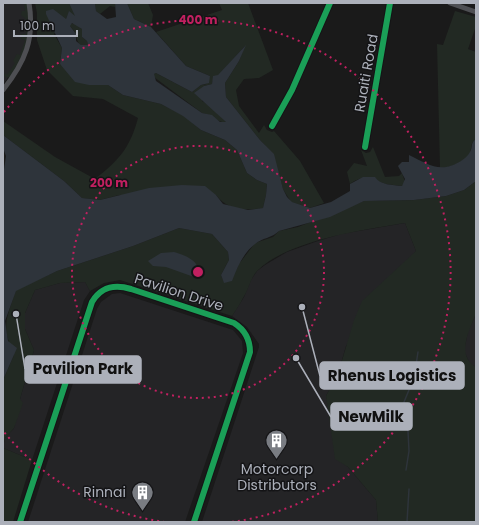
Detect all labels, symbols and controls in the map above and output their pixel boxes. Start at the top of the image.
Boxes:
text: 400 m [178,11,218,28]
scale bar [14,12,77,38]
text: 100 m [20,17,54,34]
street label: Ruaiti Road [349,32,383,114]
text: 200 m [90,174,128,191]
centre of rings [191,265,205,279]
street label: Pavilion Drive [132,268,226,316]
callout: Pavilion Park [25,356,141,383]
text: Pavilion Park [33,358,134,379]
callout: Rhenus Logistics [320,362,464,389]
text: Rhenus Logistics [328,365,456,386]
callout: NewMilk [331,403,412,430]
text: NewMilk [338,406,404,427]
building icon: Motorcorp Distributors [264,428,290,461]
place label: Motorcorp Distributors [237,459,317,495]
building icon: Rinnai [129,479,155,512]
place label: Rinnai [83,482,126,502]

